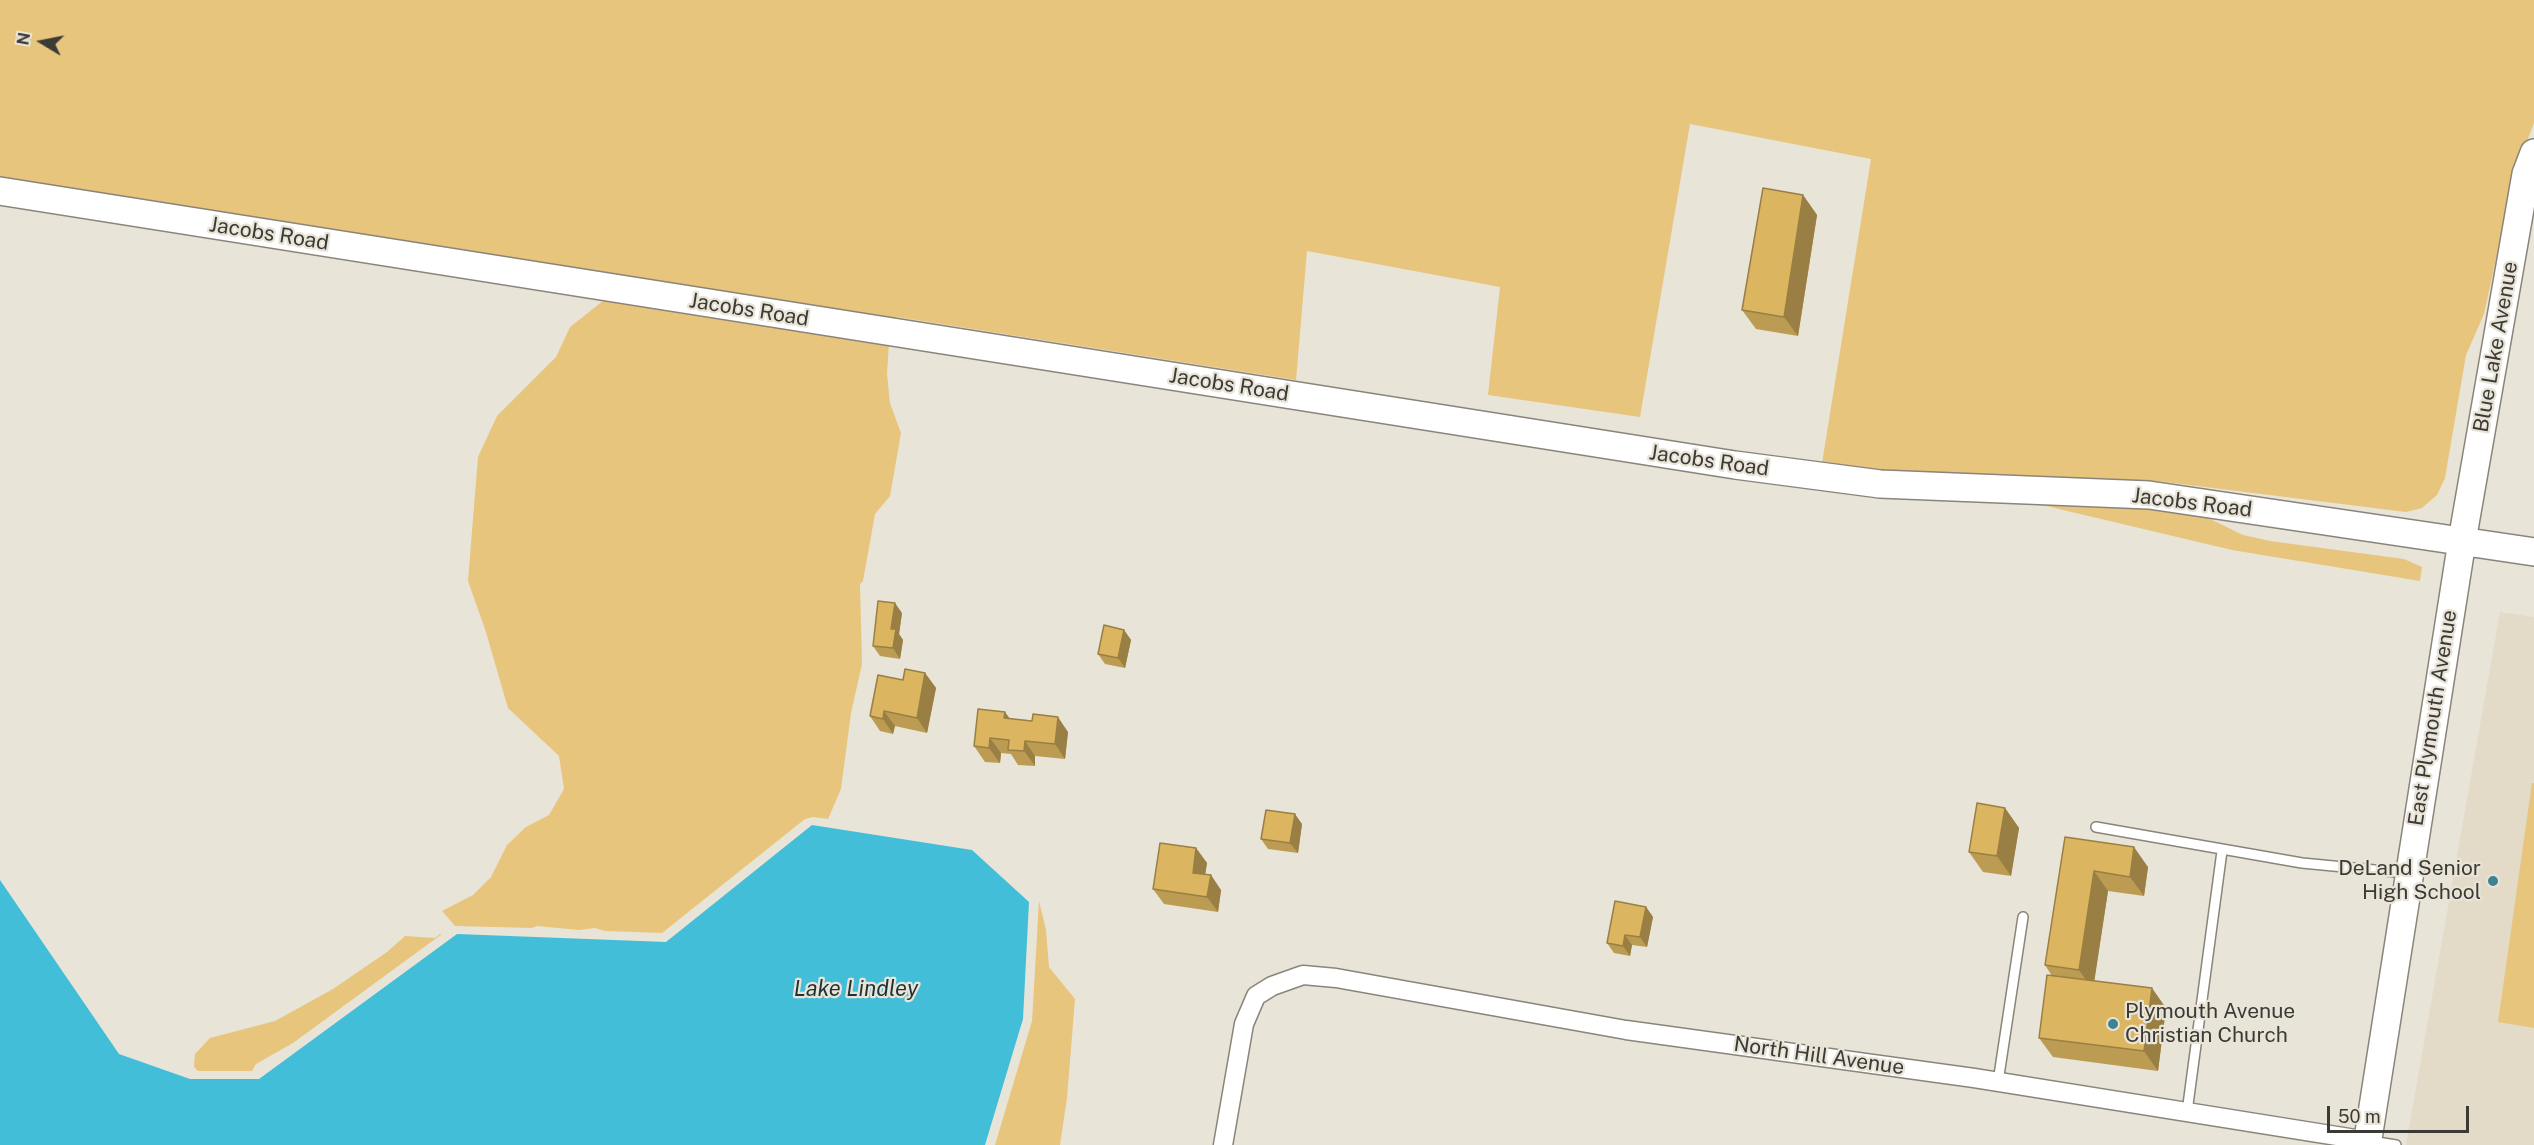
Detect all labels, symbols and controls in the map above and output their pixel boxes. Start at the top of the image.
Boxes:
north arrow [12,12,72,72]
text: N [13,31,34,47]
street label: Jacobs Road [207,212,331,256]
street label: Blue Lake Avenue [2469,260,2523,434]
street label: Jacobs Road [687,288,811,332]
street label: Jacobs Road [1167,363,1291,407]
street label: Jacobs Road [1647,440,1771,482]
street label: Jacobs Road [2130,483,2254,523]
street label: East Plymouth Avenue [2403,608,2463,828]
place label: DeLand Senior High School [2338,856,2481,906]
marker: DeLand Senior High School [2486,874,2500,888]
water label: Lake Lindley [794,976,918,1002]
place label: Plymouth Avenue Christian Church [2125,999,2295,1049]
marker: Plymouth Avenue Christian Church [2106,1017,2120,1031]
street label: North Hill Avenue [1732,1032,1906,1080]
scale bar [2330,1094,2472,1132]
text: 50 m [2338,1106,2381,1127]

